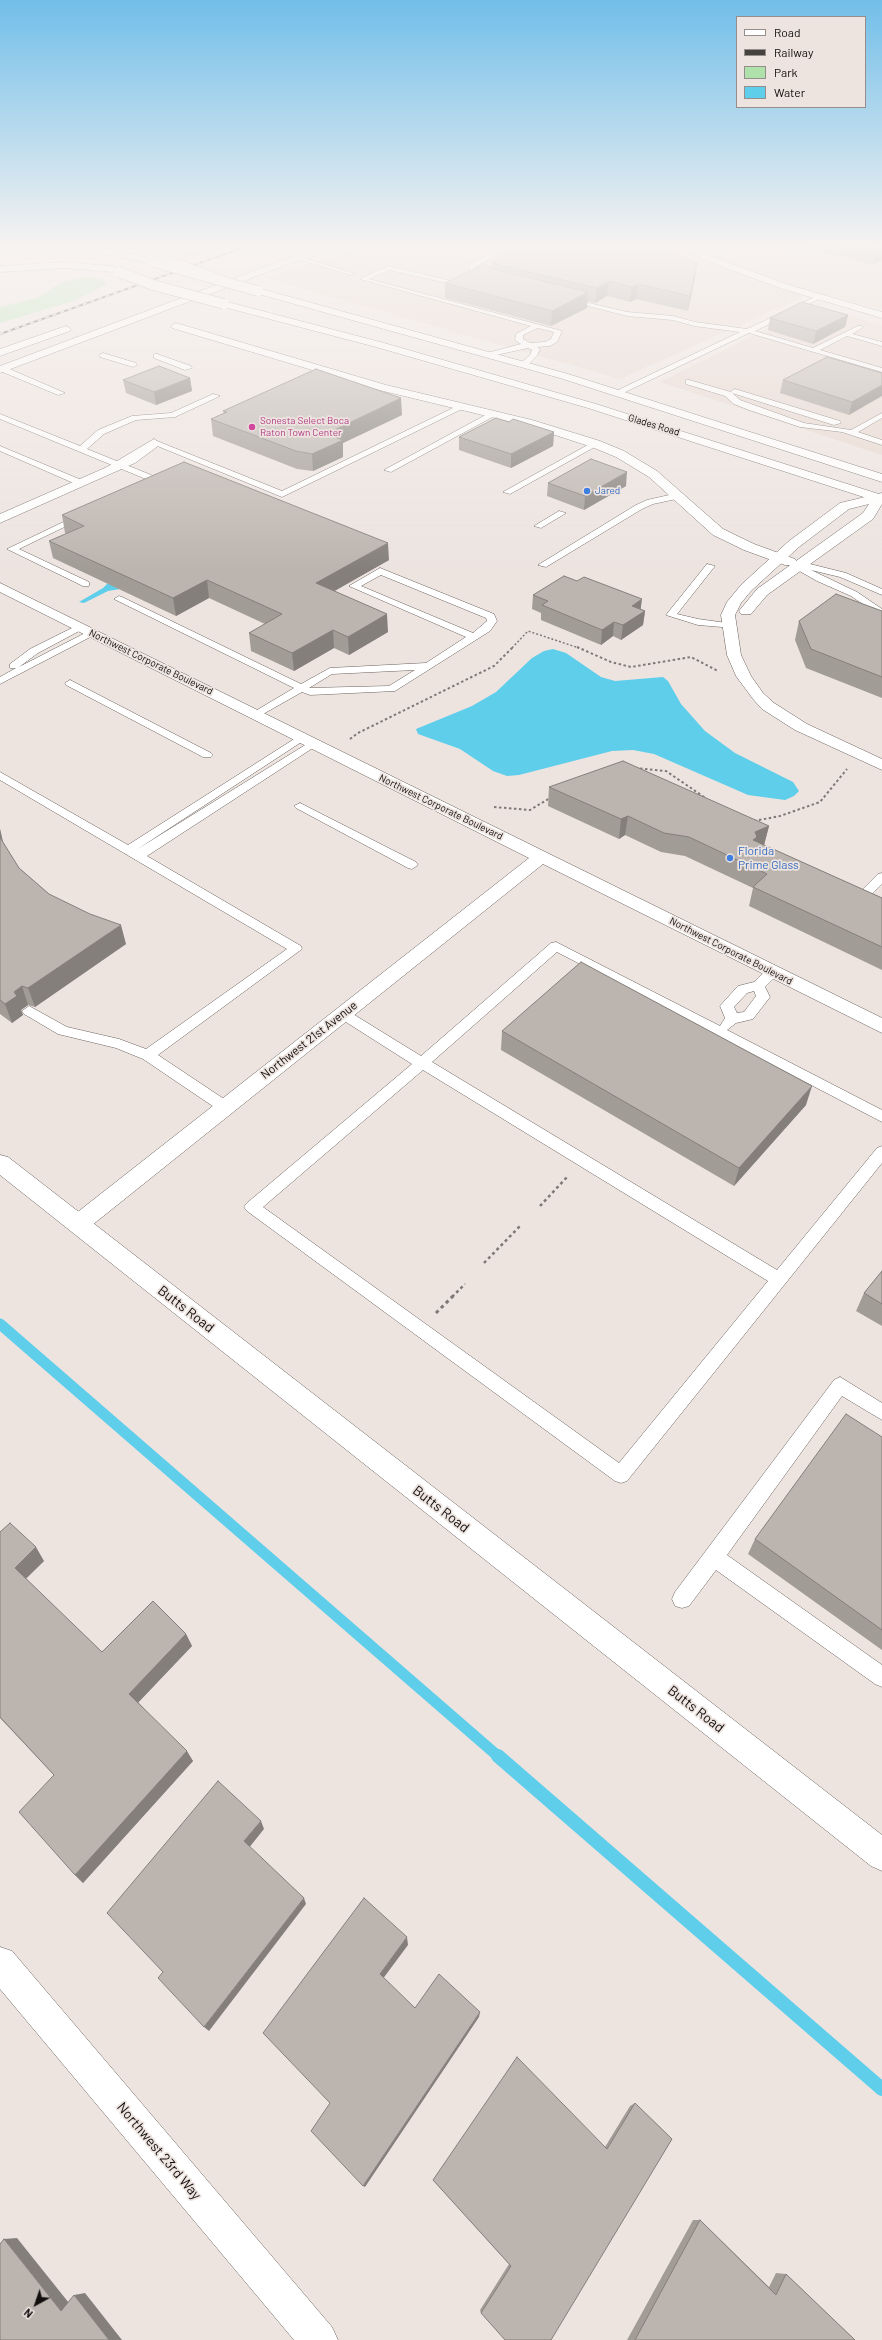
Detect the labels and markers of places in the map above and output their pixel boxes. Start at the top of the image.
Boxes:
place label: Sonesta Select Boca Raton Town Center [260,415,349,438]
marker: Sonesta Select Boca Raton Town Center [247,422,257,432]
place label: Jared [595,485,620,497]
marker: Jared [582,486,592,496]
place label: Florida Prime Glass [738,844,799,872]
marker: Florida Prime Glass [725,853,735,863]

